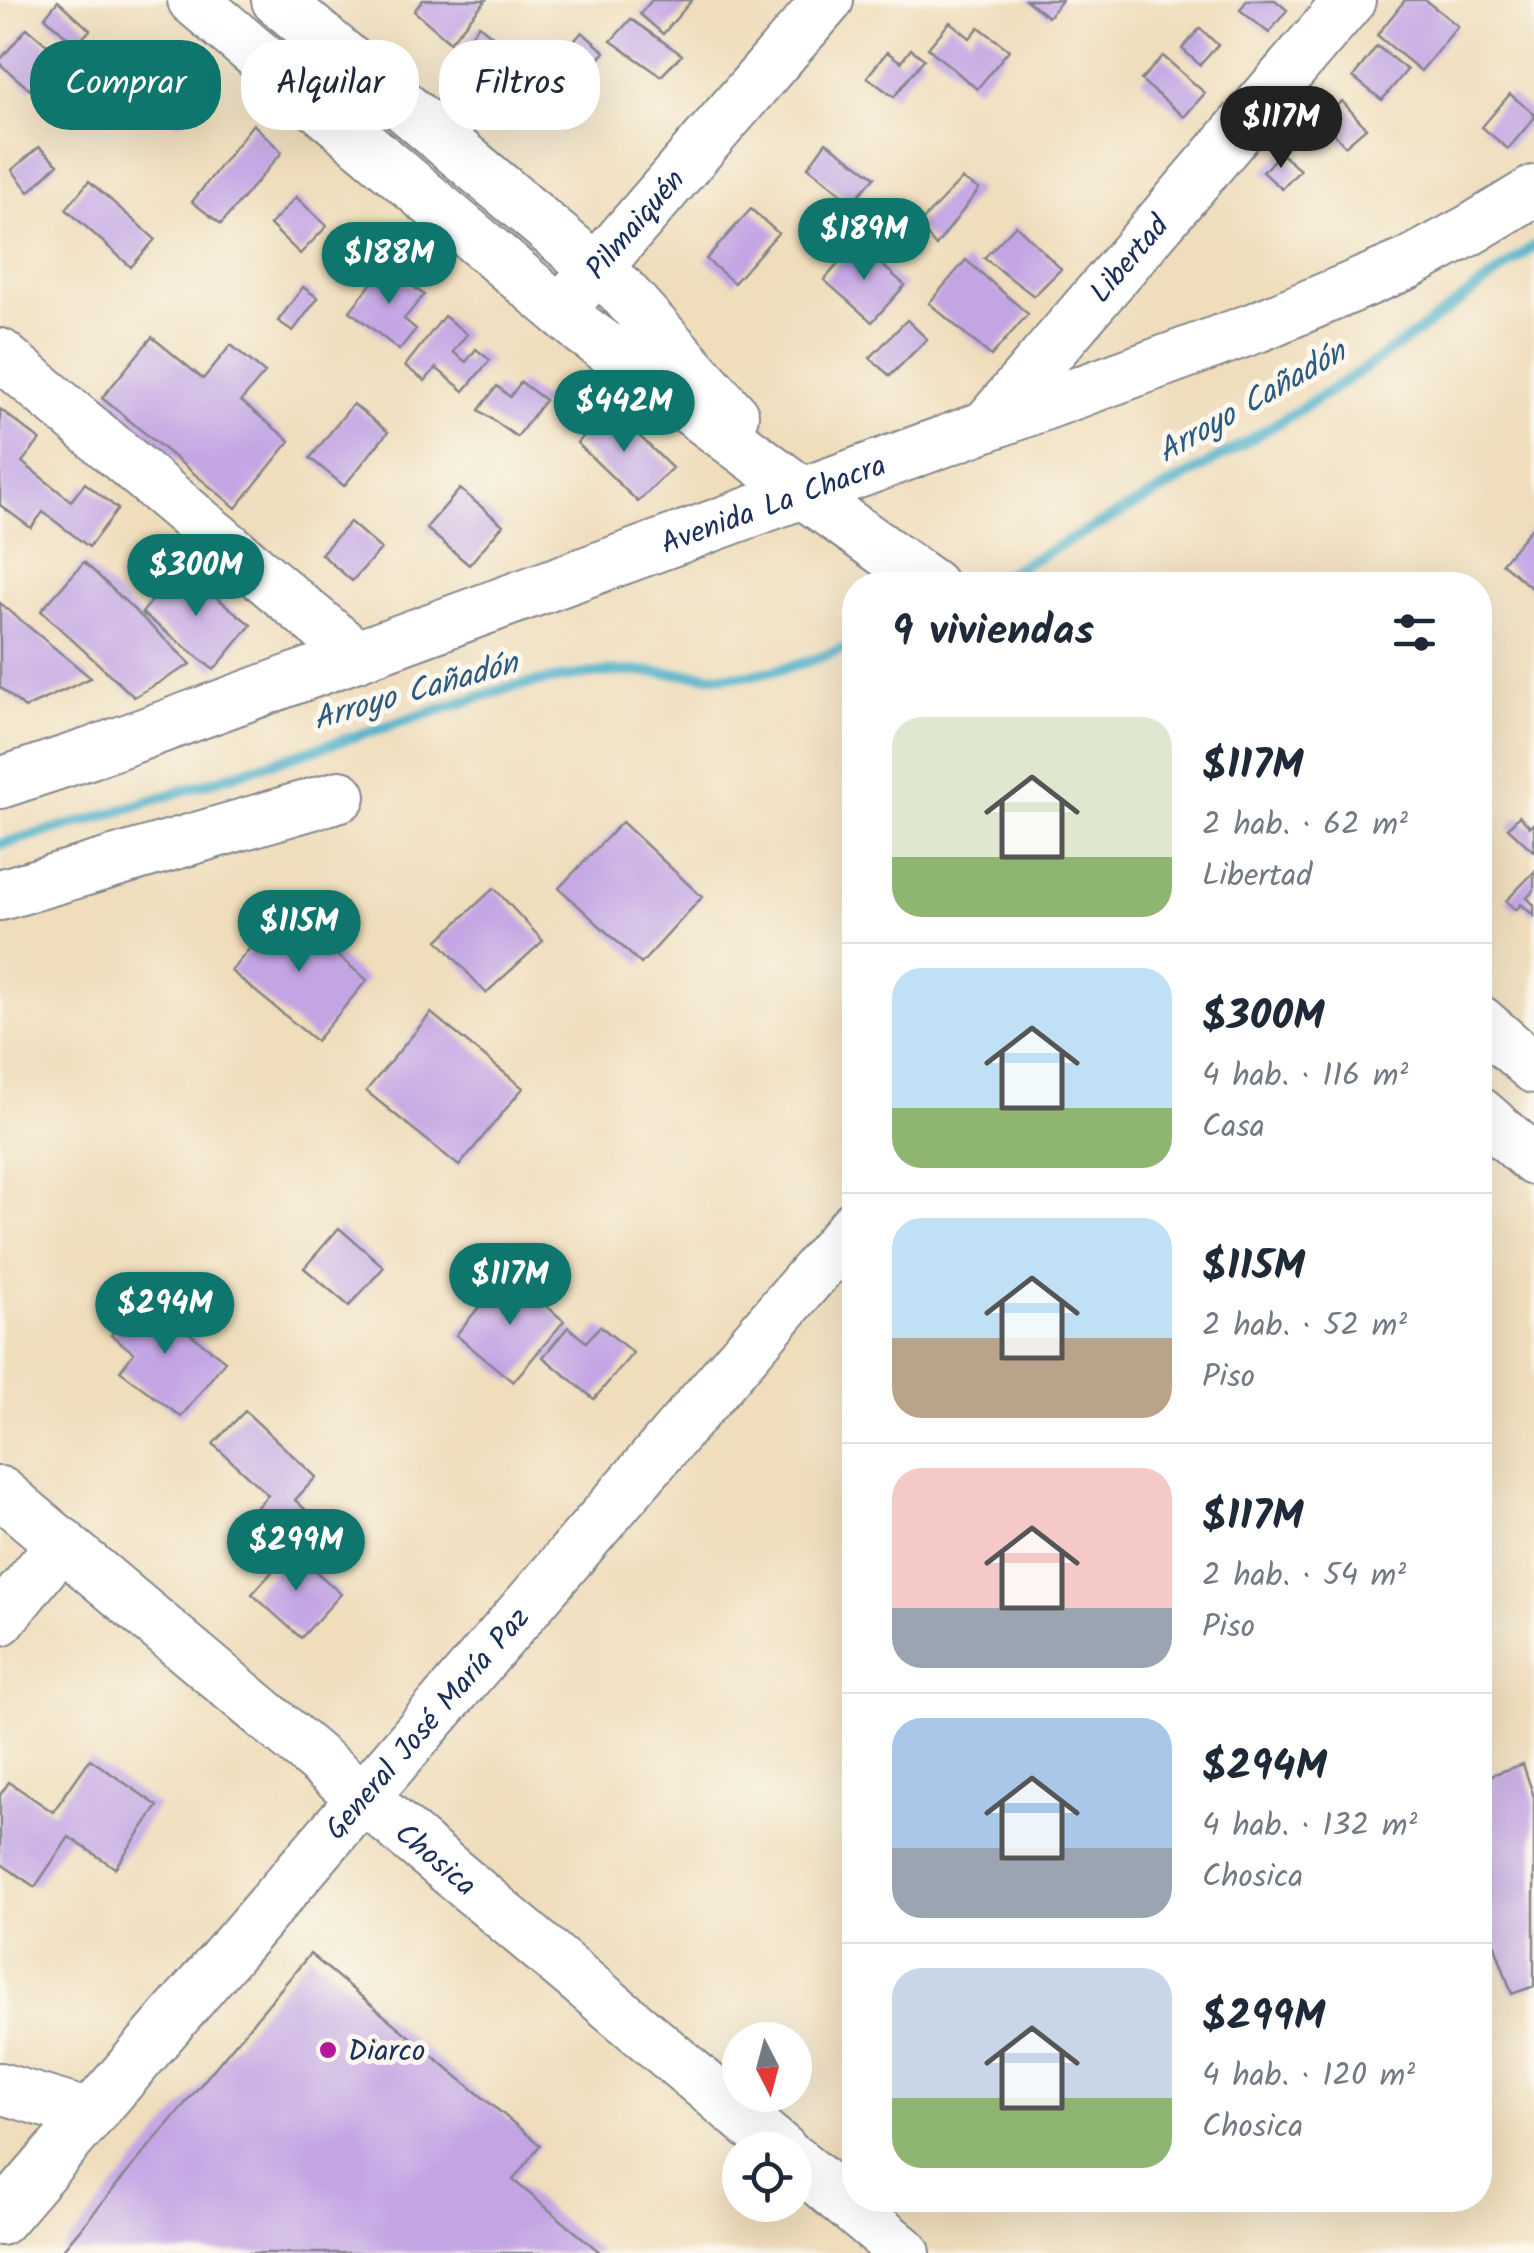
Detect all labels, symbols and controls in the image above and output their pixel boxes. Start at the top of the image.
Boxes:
chip: Comprar [30,40,221,130]
chip: Alquilar [241,40,419,130]
chip: Filtros [439,40,600,130]
pin: $117M [1211,86,1351,171]
text: $117M [1242,93,1320,144]
street label: Pilmaiquén [574,159,698,291]
pin: $189M [794,198,934,283]
street label: Libertad [1079,204,1183,315]
text: $189M [820,205,908,256]
pin: $188M [319,222,459,307]
text: $188M [344,229,434,280]
water label: Arroyo Cañadón [1148,327,1359,478]
pin: $442M [554,370,694,455]
text: $442M [576,377,672,428]
street label: Avenida La Chacra [654,443,893,569]
pin: $300M [126,534,266,619]
text: $300M [149,541,243,592]
text: 9 viviendas [892,599,1094,666]
icon: filters [1387,605,1442,660]
water label: Arroyo Cañadón [307,638,527,746]
text: $117M [1202,733,1304,800]
icon: home [972,757,1092,877]
text: 2 hab. · 62 m² [1202,800,1408,851]
text: Libertad [1202,851,1312,902]
pin: $115M [229,890,369,975]
text: $115M [260,897,338,948]
text: $300M [1202,984,1325,1051]
icon: home [972,1008,1092,1128]
text: 4 hab. · 116 m² [1202,1051,1408,1102]
text: Casa [1202,1102,1265,1153]
text: $115M [1202,1234,1305,1301]
pin: $117M [440,1243,580,1328]
text: $117M [471,1250,549,1301]
icon: home [972,1258,1092,1378]
pin: $294M [95,1272,235,1357]
text: $294M [117,1279,213,1330]
text: 2 hab. · 52 m² [1202,1301,1407,1352]
text: Piso [1202,1352,1255,1403]
text: $117M [1202,1484,1304,1551]
icon: home [972,1508,1092,1628]
pin: $299M [226,1509,366,1594]
text: $299M [249,1516,343,1567]
text: 2 hab. · 54 m² [1202,1551,1406,1602]
street label: General José María Paz [314,1597,543,1852]
text: Piso [1202,1602,1255,1653]
text: $294M [1202,1734,1327,1801]
icon: home [972,1758,1092,1878]
text: 4 hab. · 132 m² [1202,1801,1417,1852]
street label: Chosica [383,1812,487,1909]
text: Chosica [1202,1852,1303,1903]
text: $299M [1202,1984,1326,2051]
icon: home [972,2008,1092,2128]
north arrow [722,2022,812,2112]
map controls [722,2022,812,2222]
place label: Diarco [348,2028,425,2076]
marker: Diarco [317,2039,339,2061]
text: 4 hab. · 120 m² [1202,2051,1415,2102]
text: Chosica [1202,2102,1303,2153]
button: locate [722,2132,812,2222]

